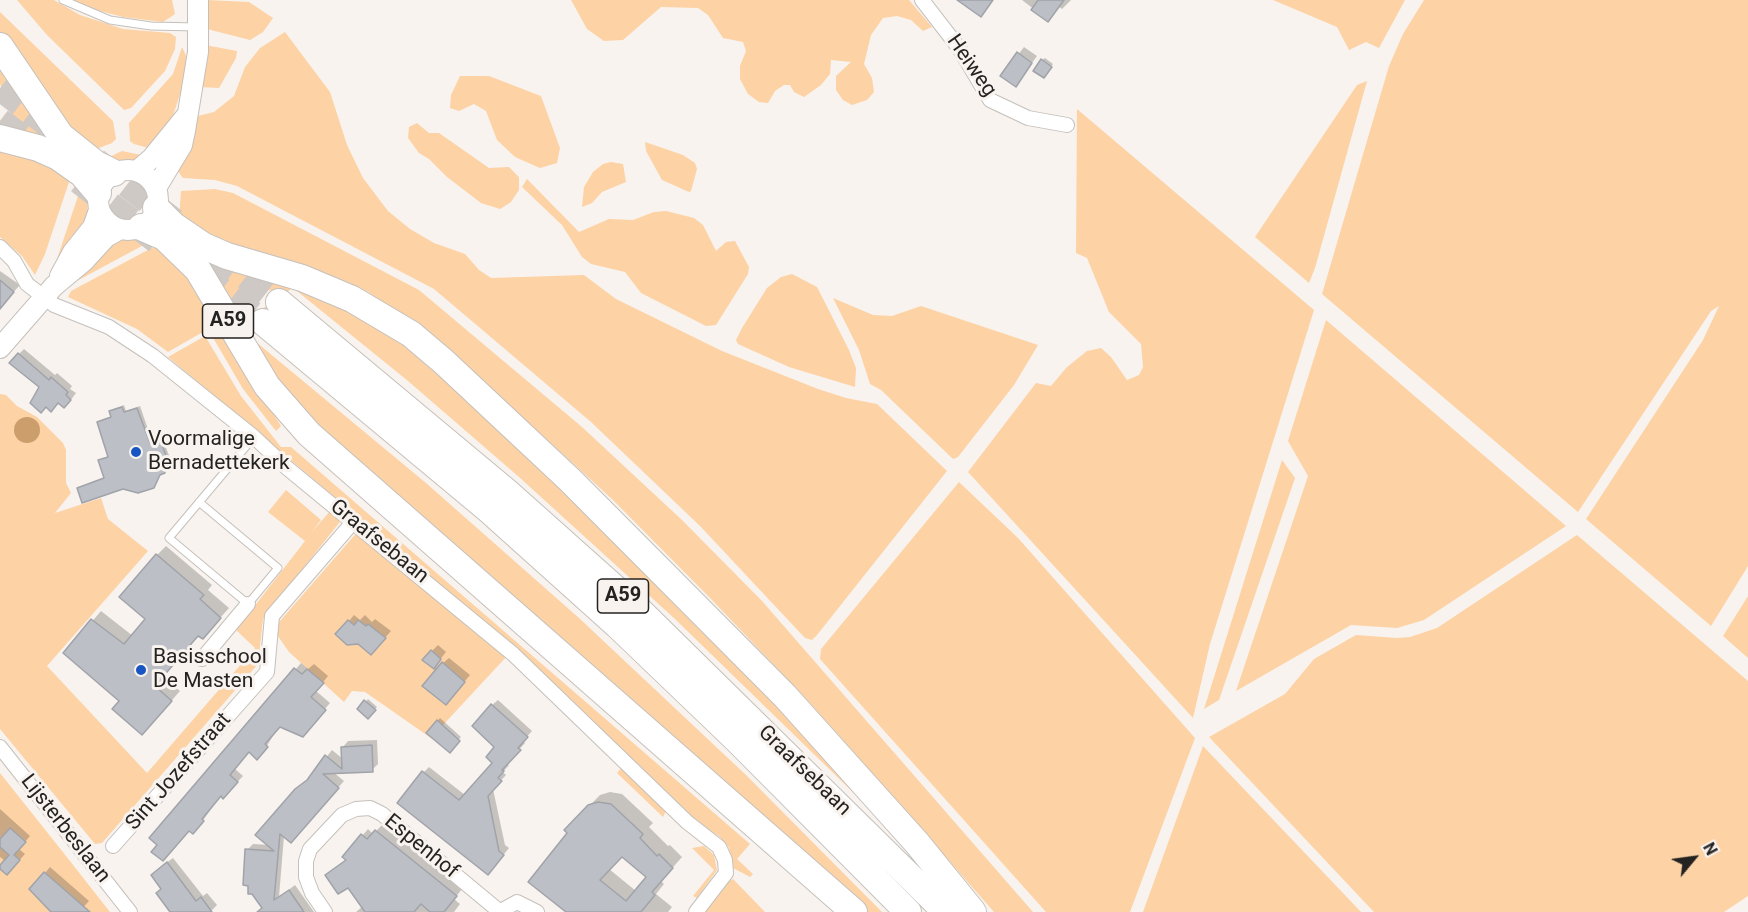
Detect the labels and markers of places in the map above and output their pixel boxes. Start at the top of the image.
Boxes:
place label: Voormalige Bernadettekerk [148,427,290,477]
marker: Voormalige Bernadettekerk [129,445,143,459]
place label: Basisschool De Masten [153,645,267,695]
marker: Basisschool De Masten [134,663,148,677]

